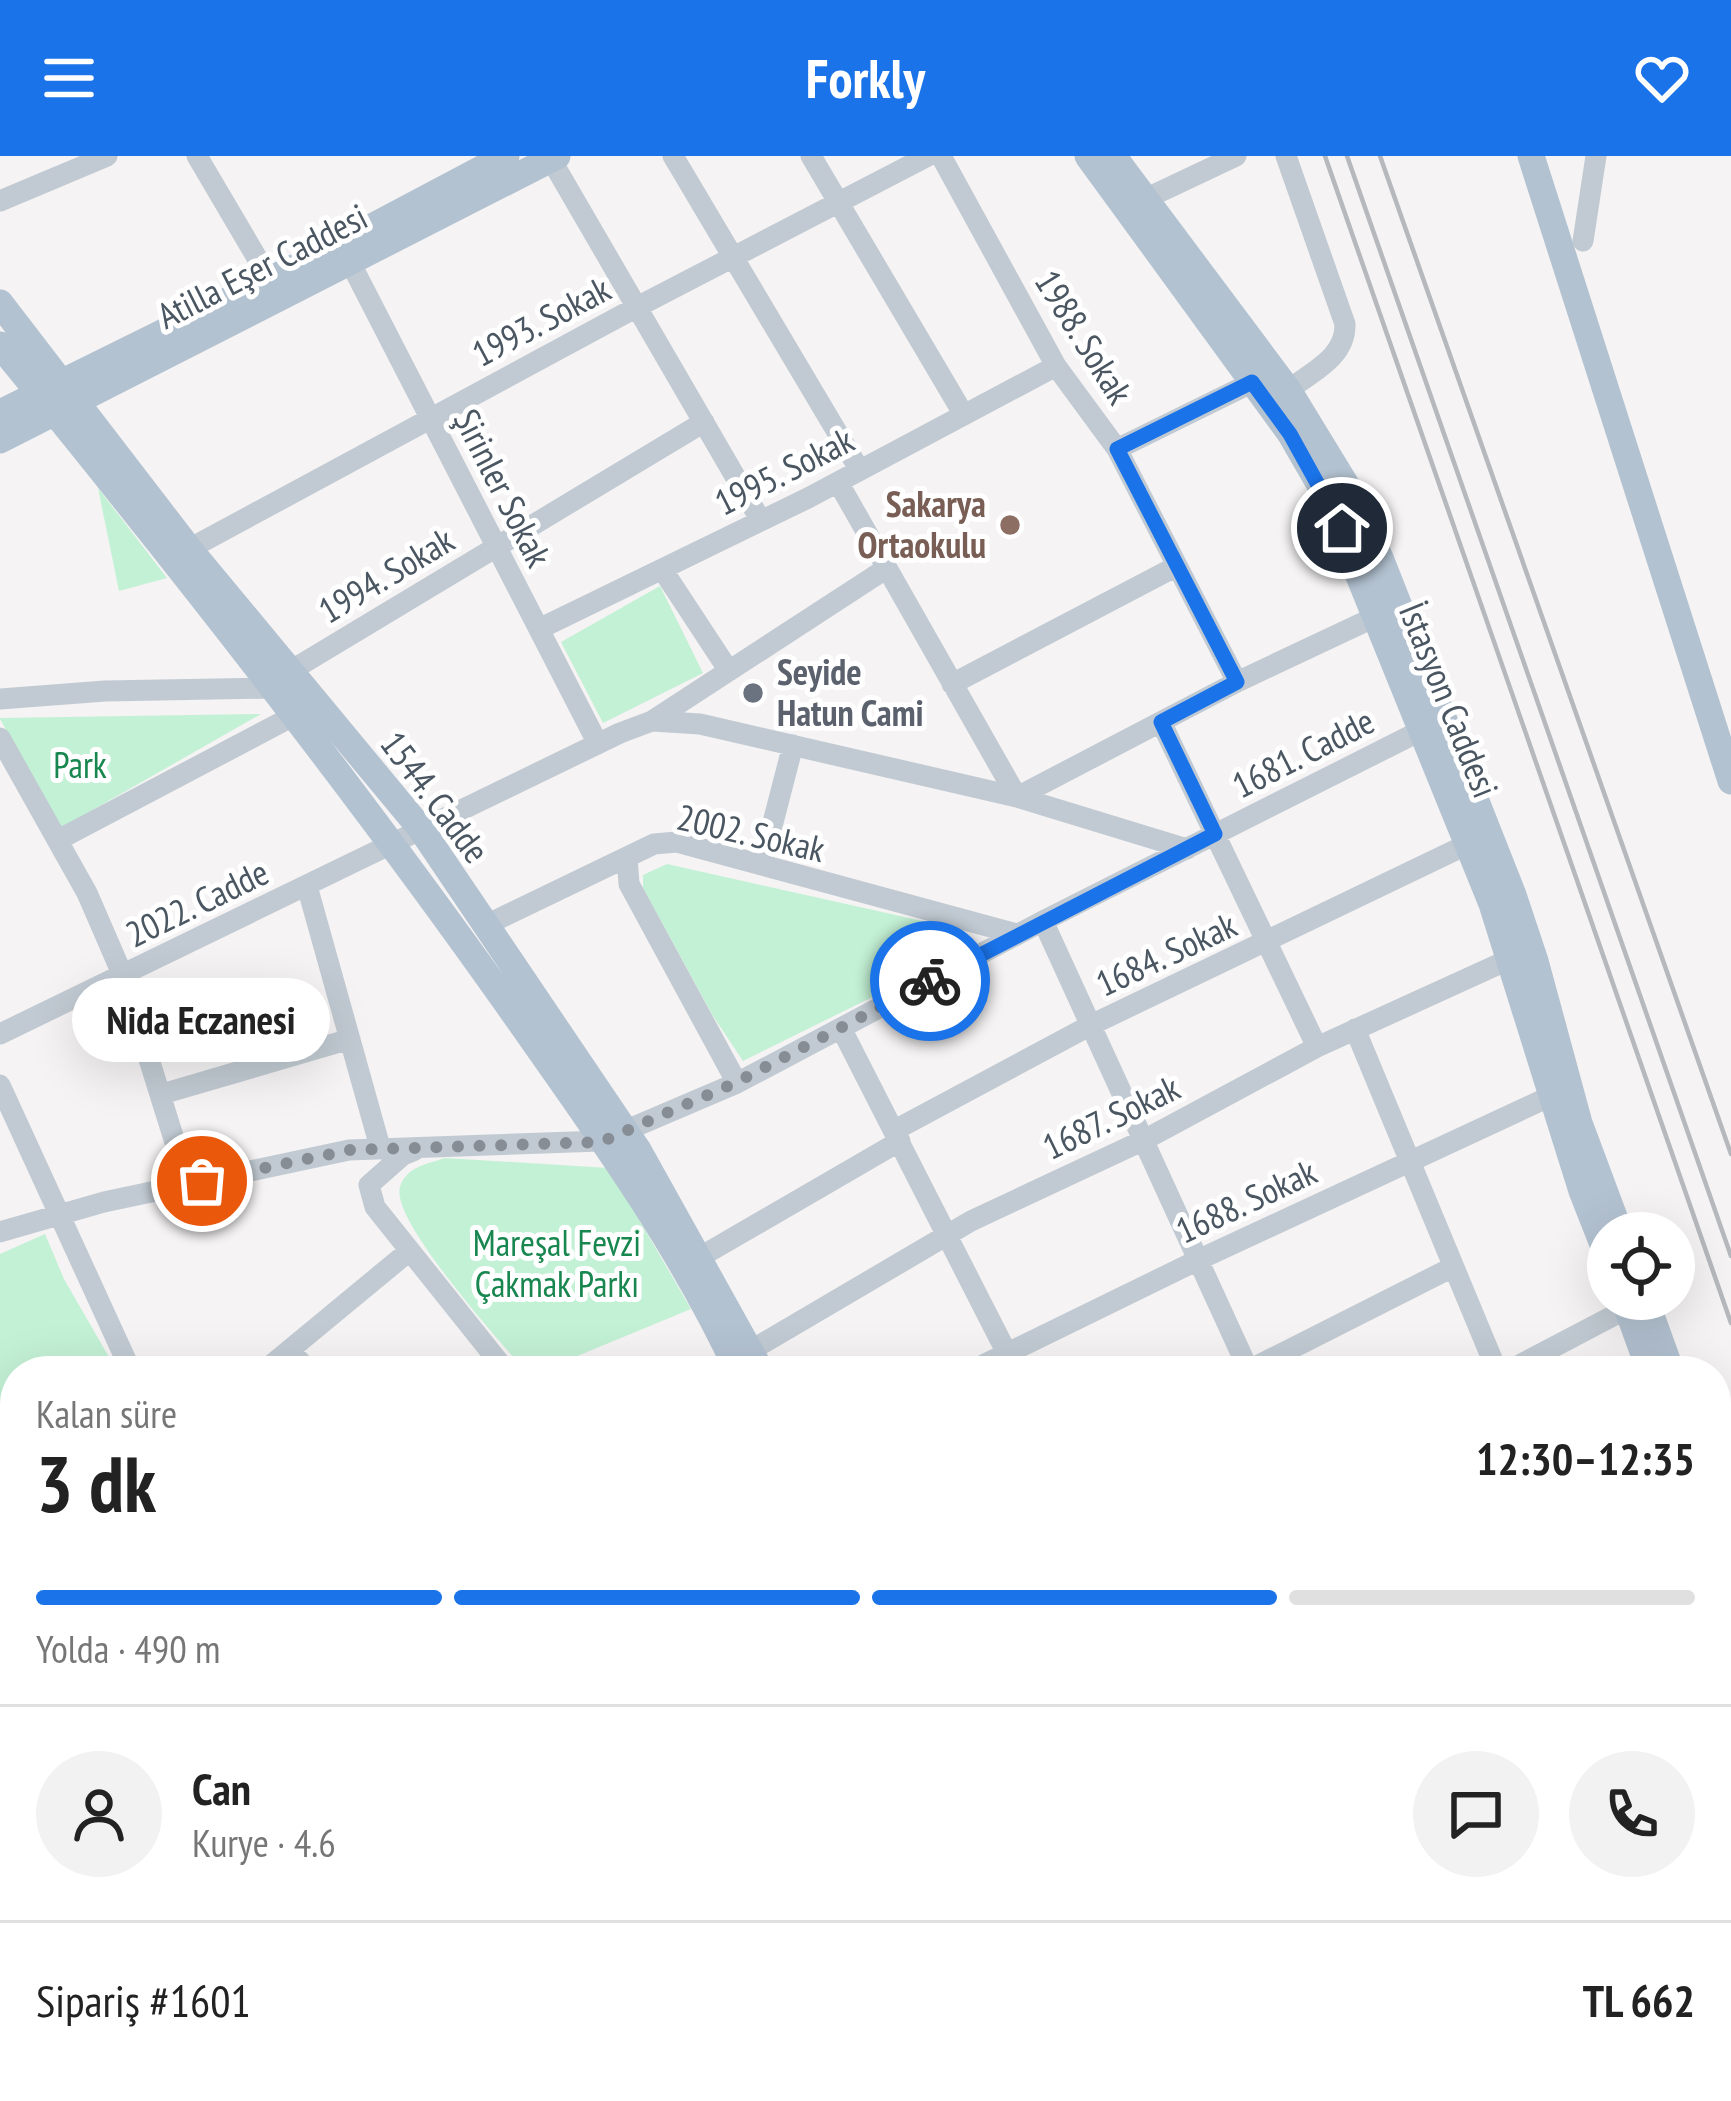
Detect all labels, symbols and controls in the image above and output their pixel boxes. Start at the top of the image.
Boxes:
text: Forkly [806,43,925,113]
icon: menu [36,45,102,111]
icon: heart [1629,45,1695,111]
street label: Atilla Eşer Caddesi [149,193,375,339]
street label: 1988. Sokak [1025,261,1144,413]
street label: 1993. Sokak [464,265,618,376]
street label: Şirinler Sokak [444,401,563,575]
street label: 1995. Sokak [706,416,861,525]
pin [1291,477,1393,579]
place label: Sakarya Ortaokulu [858,480,986,568]
icon: home [1309,495,1375,561]
marker: Sakarya Ortaokulu [997,512,1023,538]
street label: 1994. Sokak [309,516,462,633]
street label: İstasyon Caddesi [1389,596,1510,804]
place label: Seyide Hatun Cami [777,648,924,736]
marker: Seyide Hatun Cami [740,680,766,706]
street label: 1681. Cadde [1224,697,1382,808]
street label: 1544. Cadde [371,721,500,872]
park label: Park [53,741,107,788]
street label: 2002. Sokak [673,793,829,872]
street label: 2022. Cadde [118,848,276,957]
street label: 1684. Sokak [1088,901,1244,1006]
courier [870,921,990,1041]
icon: bike [897,948,963,1014]
callout: Nida Eczanesi [73,977,331,1061]
text: Nida Eczanesi [106,994,296,1045]
street label: 1687. Sokak [1035,1063,1187,1170]
pin [151,1130,253,1232]
icon: bag [169,1148,235,1214]
street label: 1688. Sokak [1168,1148,1324,1253]
map controls [1587,1212,1695,1320]
button: locate [1587,1212,1695,1320]
park label: Mareşal Fevzi Çakmak Parkı [473,1219,641,1307]
text: Kalan süre [36,1388,177,1439]
text: 12:30–12:35 [1476,1429,1695,1487]
text: 3 dk [36,1433,156,1534]
text: Yolda · 490 m [36,1623,221,1674]
button: person [36,1751,162,1877]
button: chat [1413,1751,1539,1877]
button: phone [1569,1751,1695,1877]
text: Can [192,1759,251,1817]
text: Kurye · 4.6 [192,1817,336,1868]
text: Sipariş #1601 [36,1971,251,2029]
text: TL 662 [1583,1971,1695,2029]

